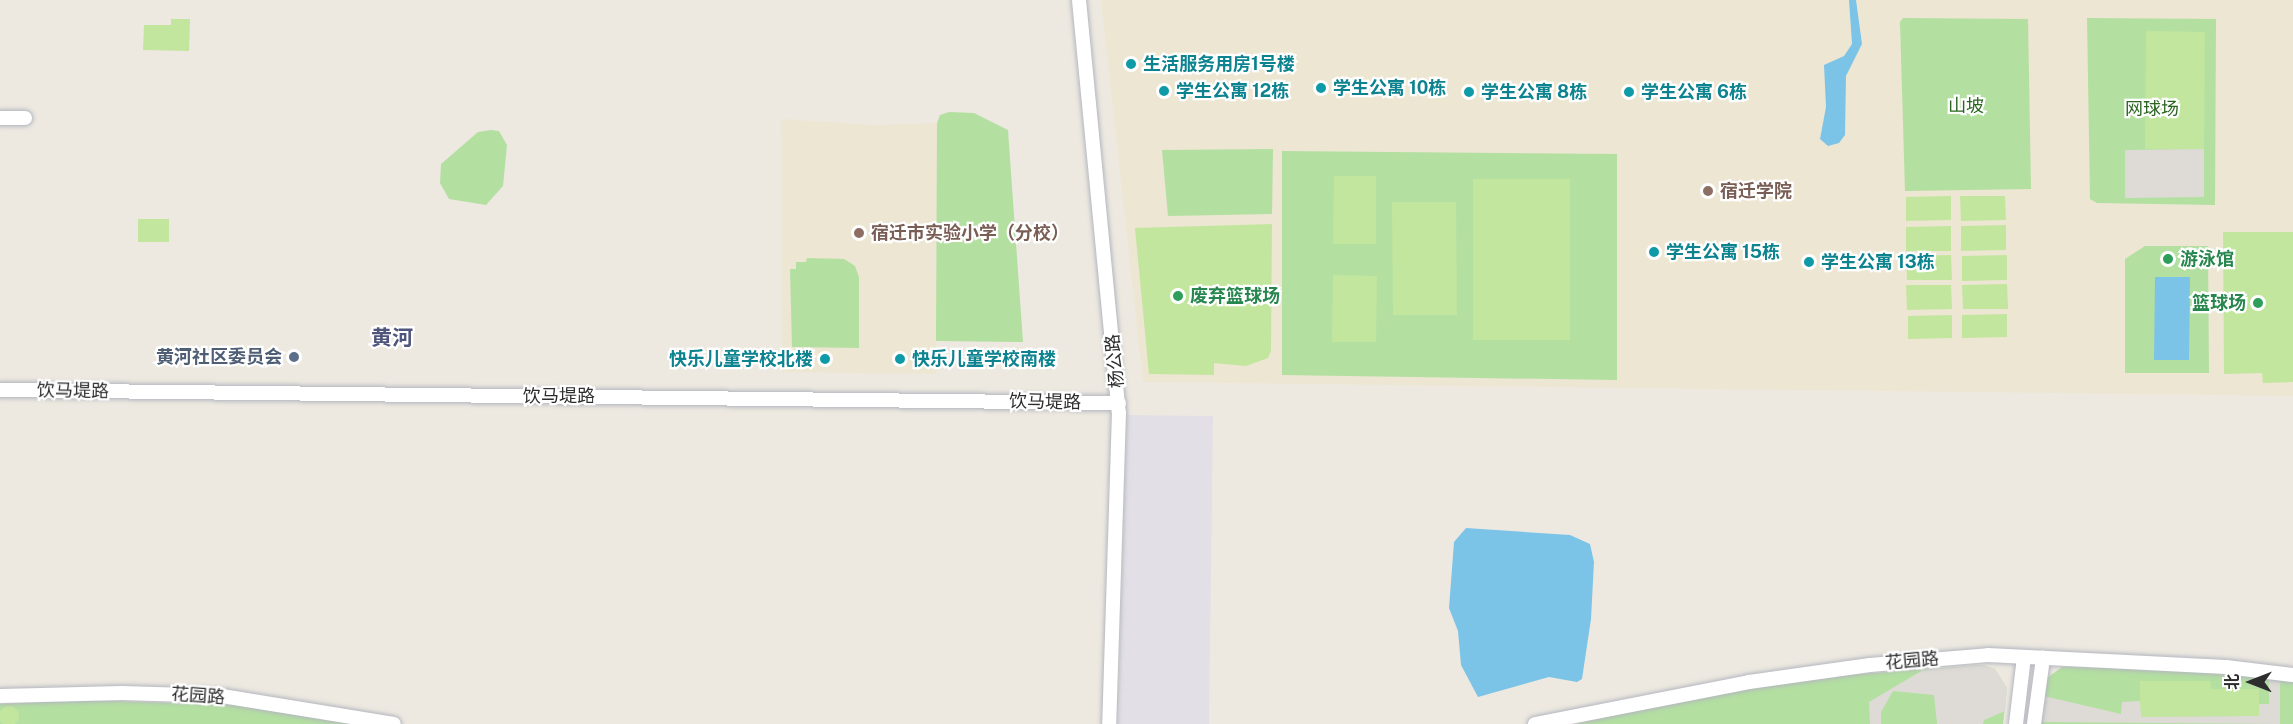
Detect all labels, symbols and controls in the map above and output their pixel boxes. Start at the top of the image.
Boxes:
place label: 生活服务用房1号楼 [1143,53,1295,75]
marker: 生活服务用房1号楼 [1124,57,1138,71]
place label: 学生公寓 10栋 [1333,77,1446,99]
place label: 学生公寓 12栋 [1176,80,1289,102]
marker: 学生公寓 10栋 [1314,81,1328,95]
place label: 学生公寓 8栋 [1481,81,1587,103]
place label: 学生公寓 6栋 [1641,81,1747,103]
marker: 学生公寓 12栋 [1157,84,1171,98]
marker: 学生公寓 8栋 [1462,85,1476,99]
marker: 学生公寓 6栋 [1622,85,1636,99]
park label: 山坡 [1948,95,1984,117]
park label: 网球场 [2125,98,2179,120]
place label: 宿迁学院 [1720,180,1792,202]
marker: 宿迁学院 [1701,184,1715,198]
place label: 宿迁市实验小学（分校） [871,222,1069,244]
marker: 宿迁市实验小学（分校） [852,226,866,240]
place label: 学生公寓 15栋 [1666,241,1780,263]
marker: 学生公寓 15栋 [1647,245,1661,259]
place label: 游泳馆 [2180,248,2234,270]
place label: 学生公寓 13栋 [1821,251,1935,273]
marker: 游泳馆 [2161,252,2175,266]
marker: 学生公寓 13栋 [1802,255,1816,269]
place label: 废弃篮球场 [1190,285,1280,307]
marker: 废弃篮球场 [1171,289,1185,303]
place label: 篮球场 [2192,292,2246,314]
marker: 篮球场 [2251,296,2265,310]
district label: 黄河 [371,325,413,351]
street label: 杨公路 [1102,333,1128,389]
place label: 黄河社区委员会 [156,346,282,368]
place label: 快乐儿童学校北楼 [669,348,813,370]
place label: 快乐儿童学校南楼 [912,348,1056,370]
marker: 黄河社区委员会 [287,350,301,364]
marker: 快乐儿童学校北楼 [818,352,832,366]
marker: 快乐儿童学校南楼 [893,352,907,366]
street label: 饮马堤路 [37,380,109,402]
street label: 饮马堤路 [523,385,595,407]
street label: 饮马堤路 [1009,391,1081,413]
street label: 花园路 [1884,648,1940,674]
north arrow [2221,652,2281,712]
text: 北 [2223,674,2242,690]
street label: 花园路 [170,683,226,709]

